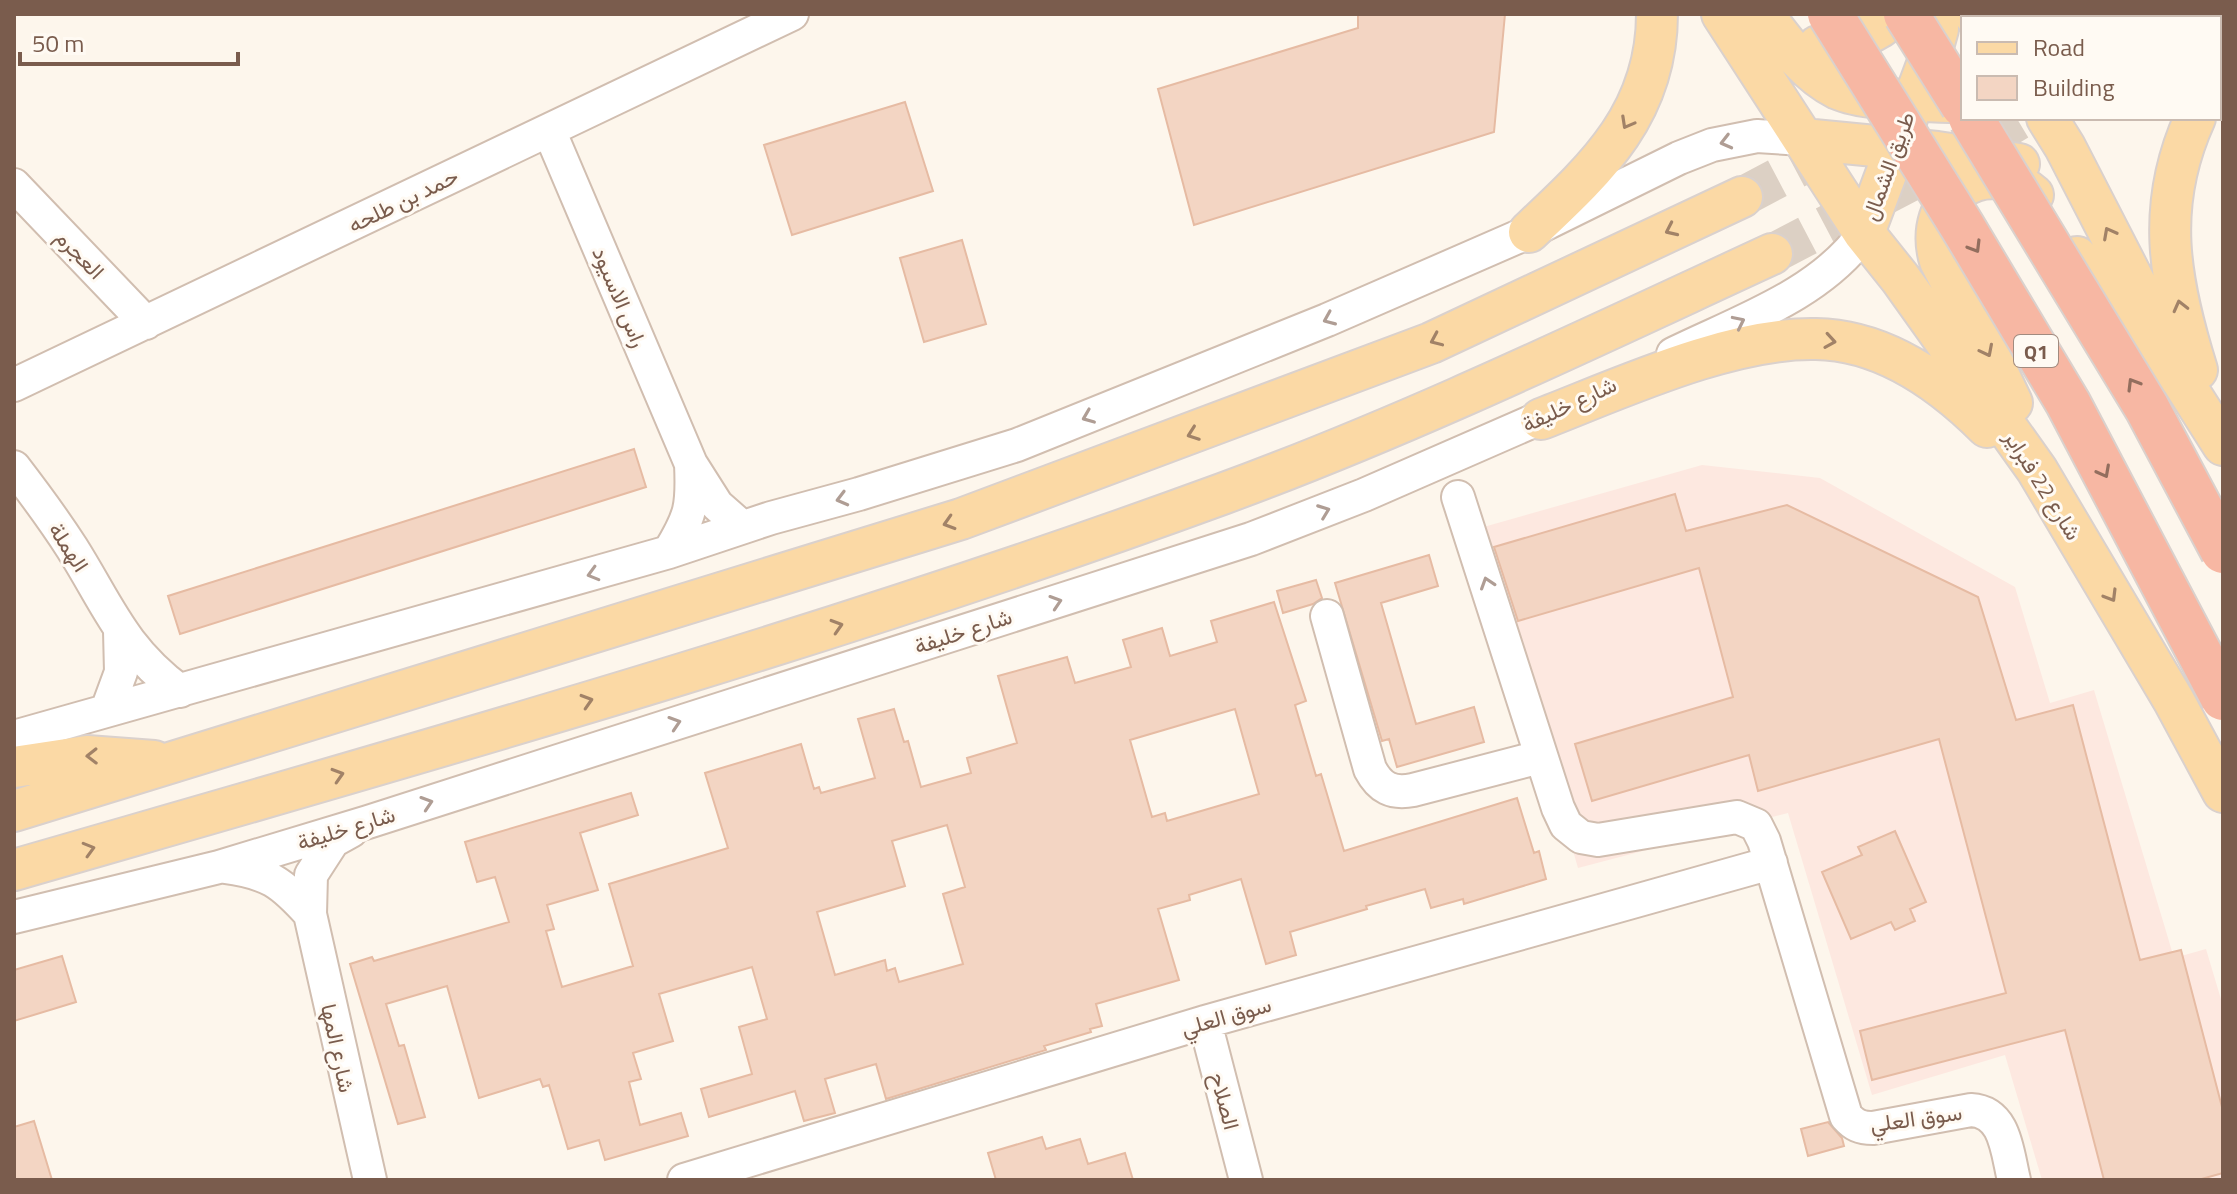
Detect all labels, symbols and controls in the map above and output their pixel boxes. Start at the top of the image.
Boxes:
scale bar [20,16,238,66]
legend [1961,16,2221,120]
text: 50 m [32,25,84,61]
text: Road [2033,29,2085,65]
text: Building [2033,69,2115,105]
street label: طريق الشمال [1853,107,1923,225]
one-way arrow [1621,115,1637,129]
one-way arrow [1719,132,1733,149]
street label: حمد بن طلحه [342,159,464,241]
one-way arrow [1665,220,1680,236]
street label: العجرم [47,221,113,287]
one-way arrow [2103,228,2119,242]
one-way arrow [1965,238,1981,253]
street label: راس الاسيود [584,241,656,353]
one-way arrow [2172,300,2189,314]
one-way arrow [1323,310,1337,326]
one-way arrow [1730,316,1745,332]
one-way arrow [1430,331,1444,347]
one-way arrow [1823,332,1836,349]
road number: Q1 [2014,335,2058,367]
one-way arrow [1978,342,1993,357]
street label: شارع خليفة [1516,367,1622,441]
one-way arrow [2127,378,2142,393]
one-way arrow [1082,407,1096,424]
street label: شارع 22 فبراير [1995,422,2090,547]
one-way arrow [1187,424,1201,440]
one-way arrow [2094,464,2109,479]
one-way arrow [835,489,849,506]
one-way arrow [1316,504,1330,521]
one-way arrow [943,514,956,530]
street label: الهملة [40,515,98,579]
one-way arrow [586,564,600,581]
one-way arrow [1480,577,1496,591]
one-way arrow [2101,587,2117,602]
one-way arrow [1048,595,1062,611]
street label: شارع خليفة [910,599,1016,663]
one-way arrow [829,619,843,635]
one-way arrow [580,694,594,710]
one-way arrow [667,717,681,733]
one-way arrow [85,747,98,765]
one-way arrow [331,768,345,784]
one-way arrow [420,796,434,812]
street label: شارع خليفة [293,797,399,859]
one-way arrow [81,841,95,858]
street label: سوق العلي [1177,987,1276,1047]
street label: شارع المها [312,1001,364,1095]
street label: الصلاح [1201,1068,1249,1134]
street label: سوق العلي [1868,1095,1964,1143]

